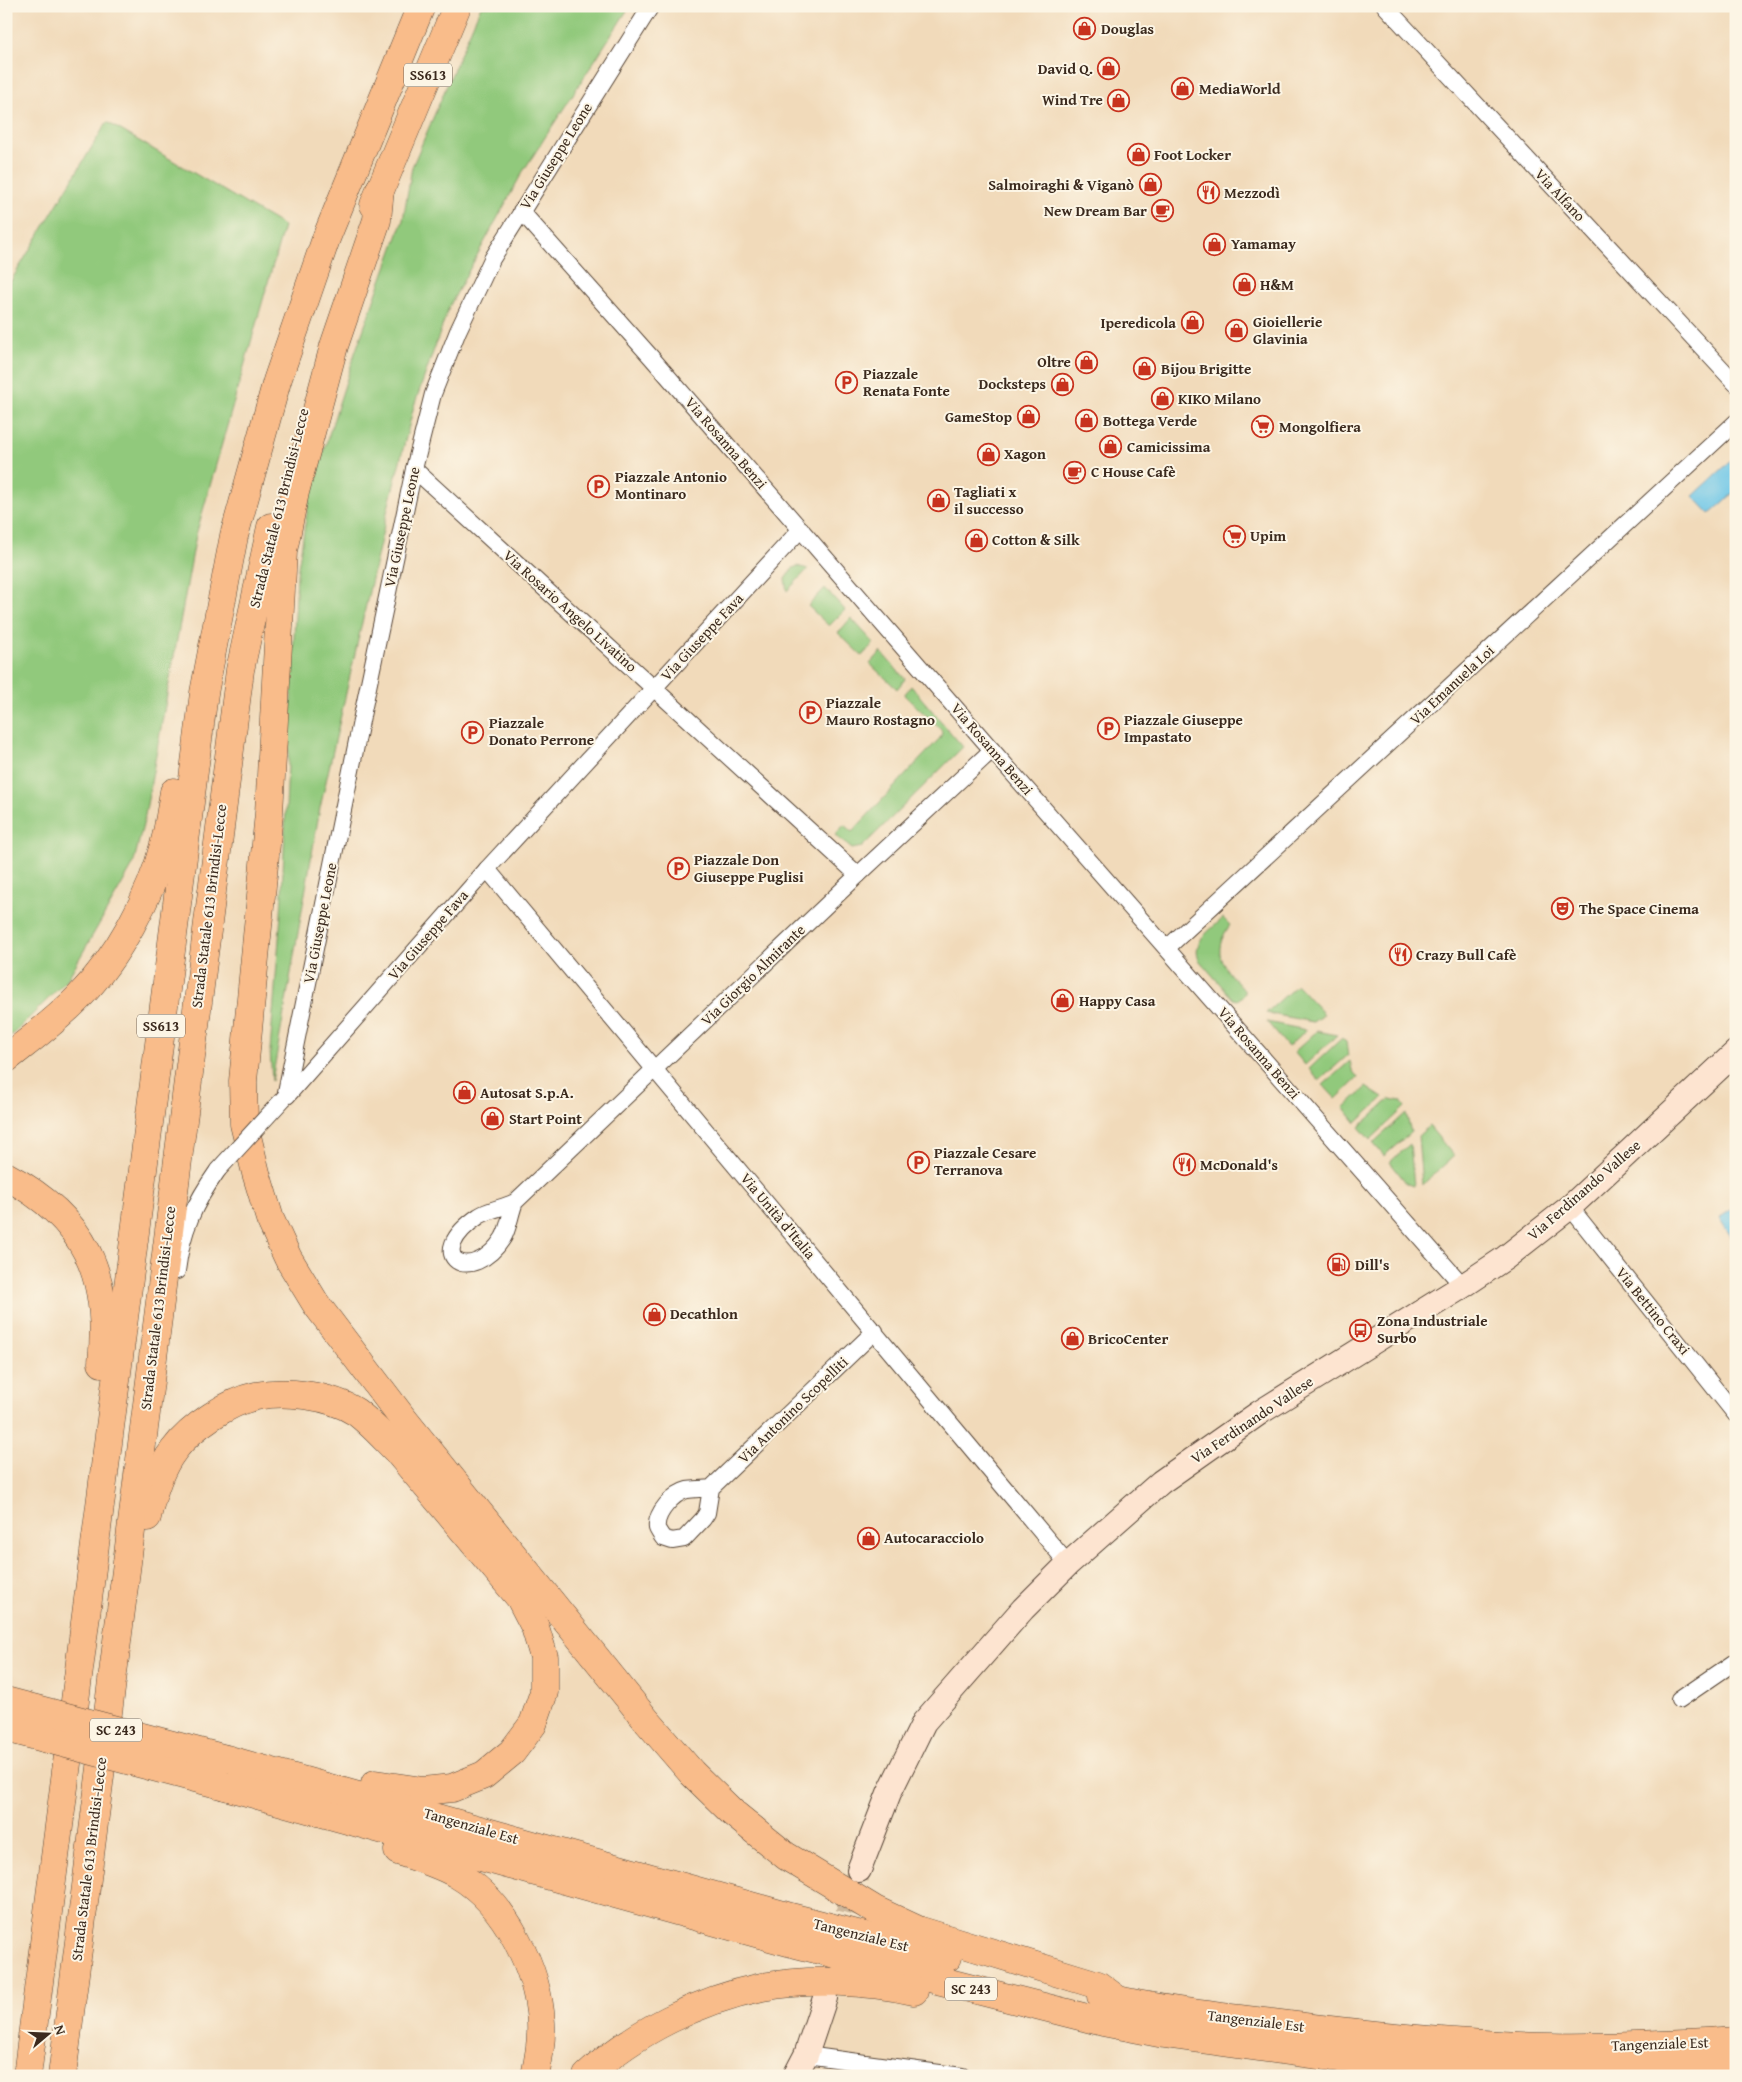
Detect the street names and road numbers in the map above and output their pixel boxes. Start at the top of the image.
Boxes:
road number: SS613 [404,64,452,86]
street label: Via Giuseppe Leone [514,98,597,213]
street label: Via Alfano [1530,163,1591,226]
street label: Via Rosanna Benzi [680,392,772,493]
street label: Strada Statale 613 Brindisi-Lecce [243,406,314,610]
street label: Via Giuseppe Leone [378,465,425,589]
street label: Via Rosario Angelo Livatino [499,545,642,677]
street label: Via Giuseppe Fava [655,588,748,685]
street label: Via Emanuela Loi [1405,640,1499,729]
street label: Via Rosanna Benzi [946,698,1038,799]
street label: Strada Statale 613 Brindisi-Lecce [186,803,231,1009]
street label: Via Giuseppe Leone [298,861,342,985]
street label: Via Giuseppe Fava [383,885,473,984]
street label: Via Giorgio Almirante [696,919,809,1030]
street label: Via Rosanna Benzi [1213,1002,1305,1103]
road number: SS613 [137,1014,185,1038]
street label: Via Ferdinando Vallese [1523,1135,1645,1245]
street label: Via Unità d'Italia [736,1168,821,1263]
street label: Strada Statale 613 Brindisi-Lecce [135,1205,180,1411]
street label: Via Bettino Craxi [1611,1262,1695,1359]
street label: Via Antonino Scopelliti [733,1351,852,1468]
street label: Via Ferdinando Vallese [1186,1371,1317,1469]
road number: SC 243 [90,1718,142,1742]
street label: Strada Statale 613 Brindisi-Lecce [66,1756,111,1962]
street label: Tangenziale Est [421,1802,522,1849]
street label: Tangenziale Est [811,1913,912,1957]
road number: SC 243 [945,1978,997,2000]
street label: Tangenziale Est [1206,2004,1306,2037]
street label: Tangenziale Est [1611,2031,1710,2056]

